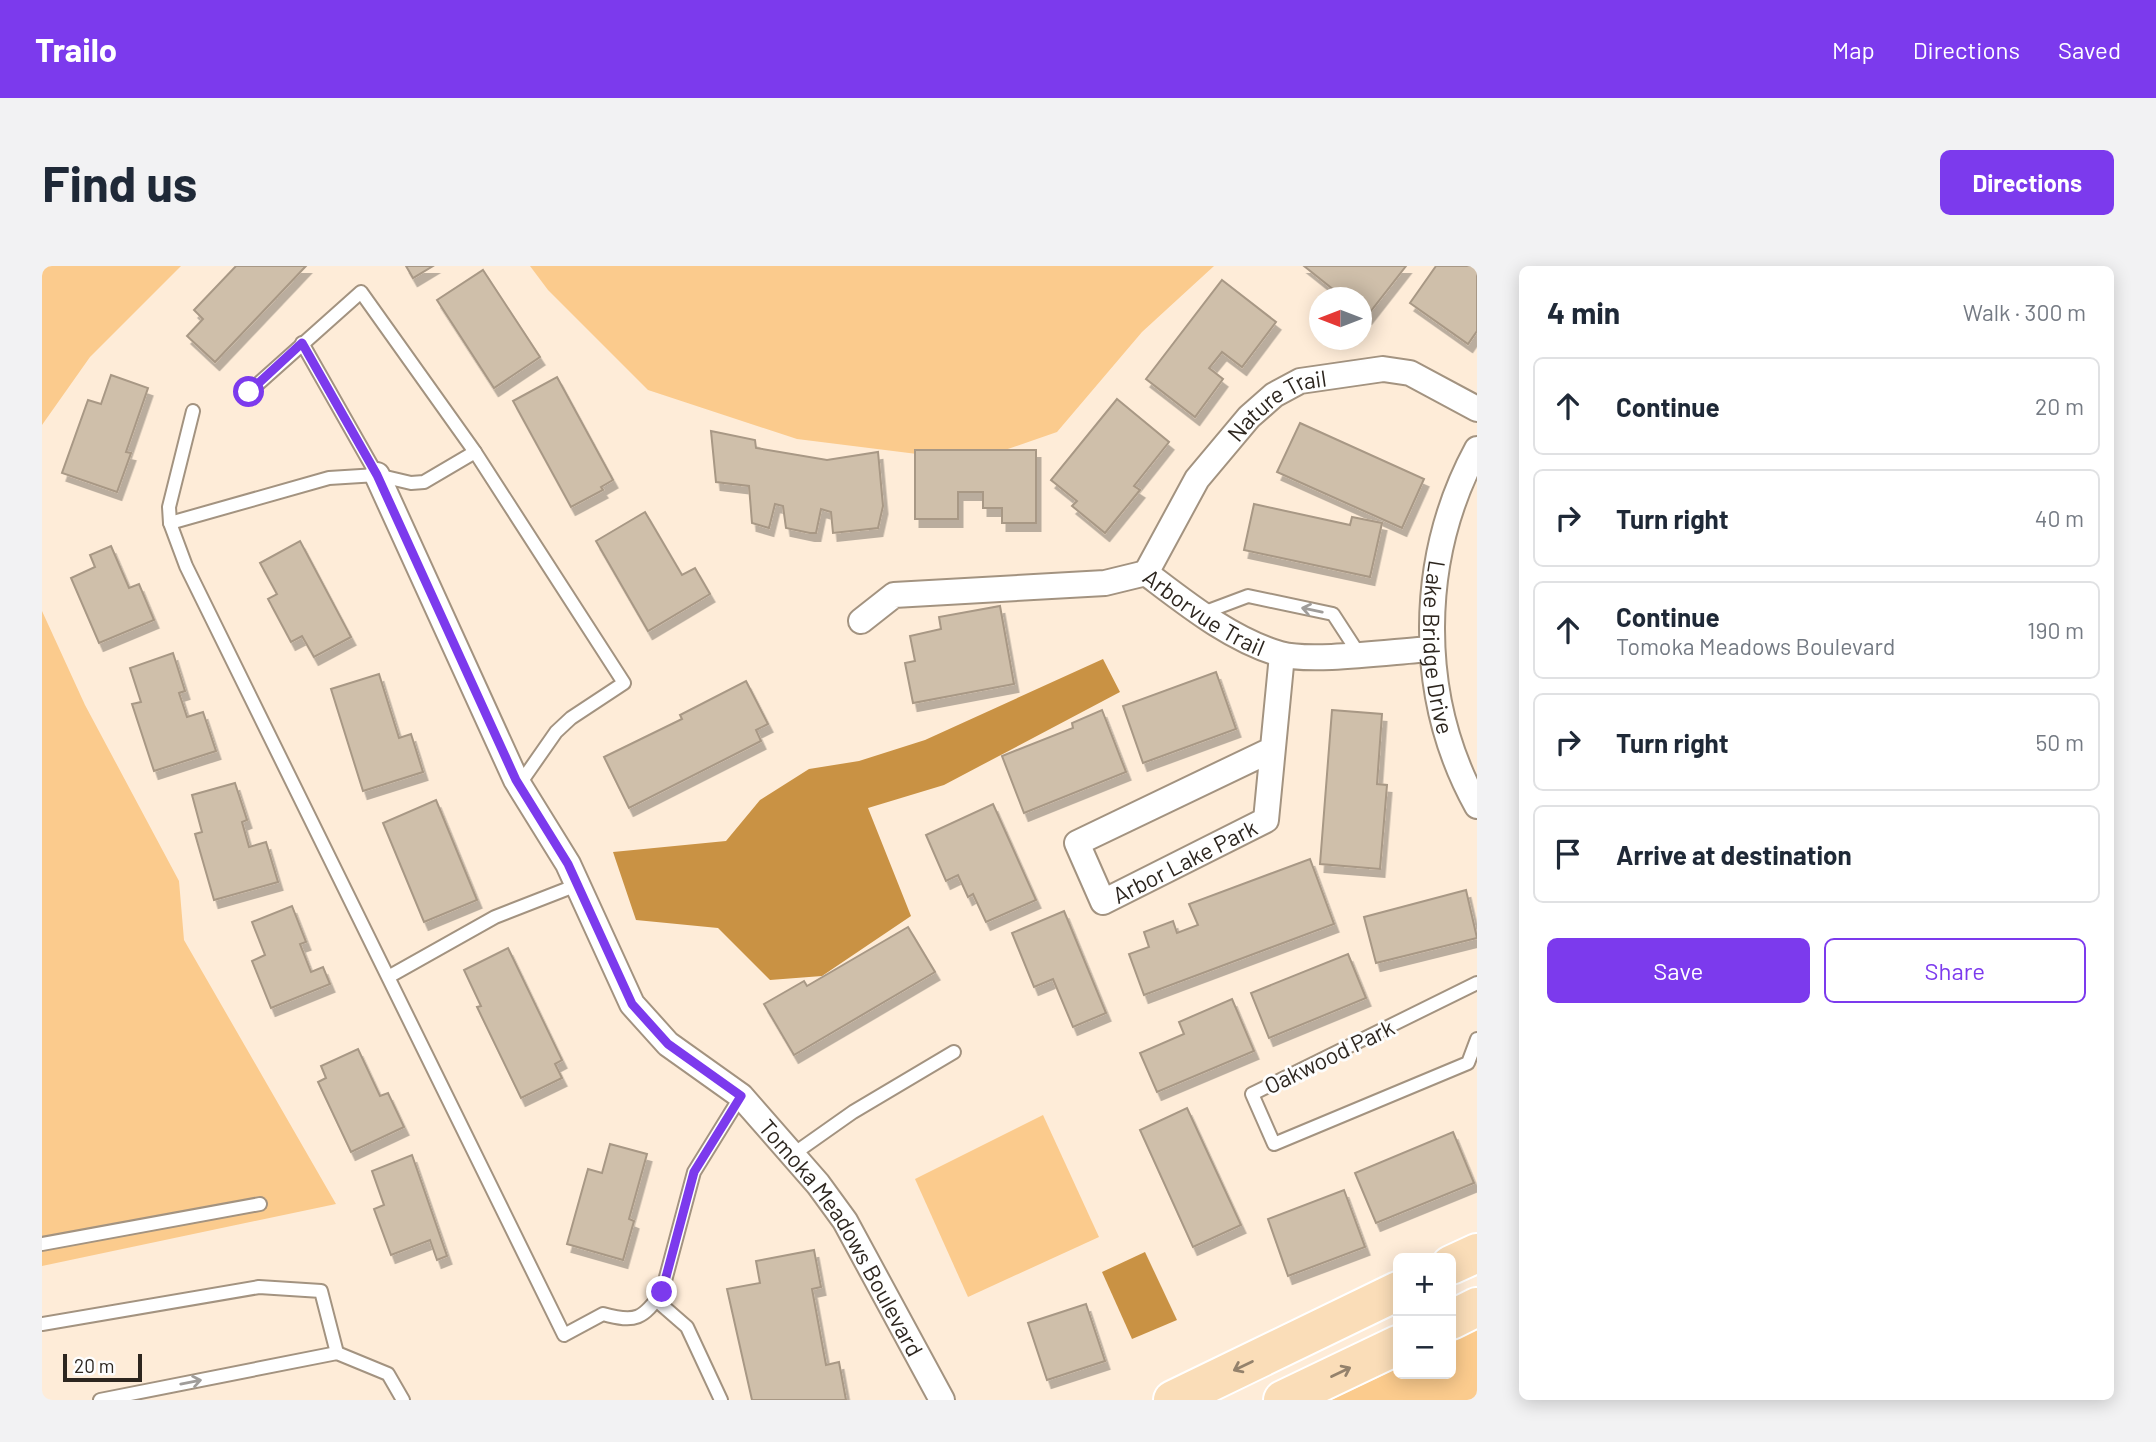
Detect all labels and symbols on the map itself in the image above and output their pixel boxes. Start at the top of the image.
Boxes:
north arrow [1309,287,1372,350]
street label: Nature Trail [1221,363,1328,447]
route start [233,376,264,407]
street label: Lake Bridge Drive [1418,558,1460,737]
street label: Arborvue Trail [1138,562,1269,661]
one-way arrow [1301,602,1324,616]
street label: Arbor Lake Park [1108,813,1262,909]
street label: Oakwood Park [1259,1013,1399,1099]
street label: Tomoka Meadows Boulevard [753,1113,930,1361]
route end [646,1276,677,1307]
scale bar [63,1351,142,1383]
one-way arrow [1233,1360,1254,1374]
one-way arrow [1330,1365,1351,1379]
one-way arrow [179,1374,202,1388]

